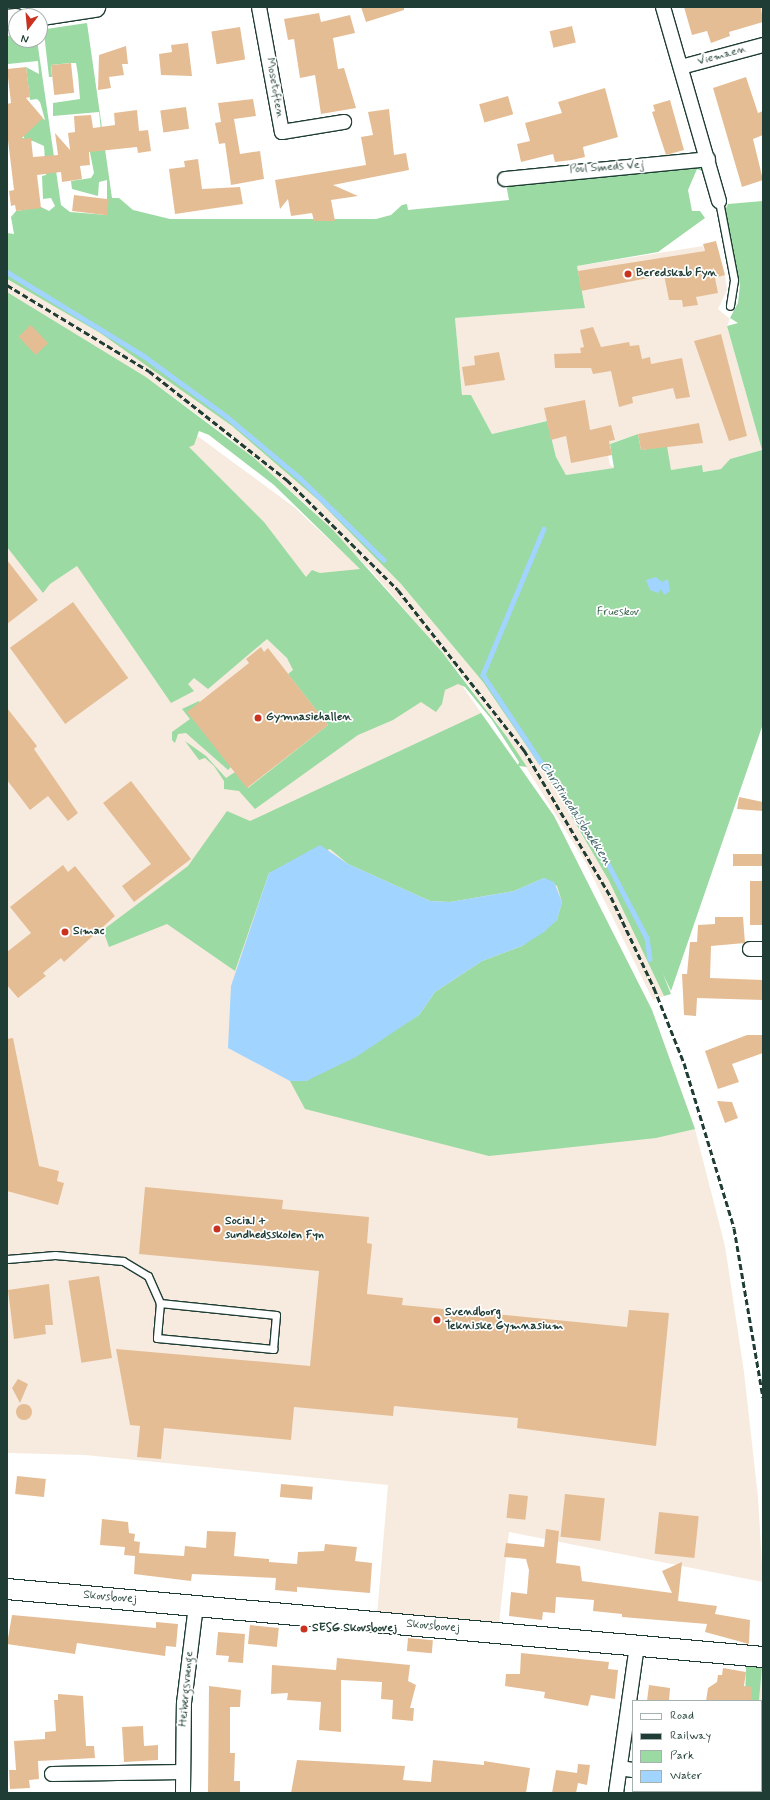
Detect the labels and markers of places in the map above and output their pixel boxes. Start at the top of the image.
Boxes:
place label: Beredskab Fyn [636,267,717,281]
marker: Beredskab Fyn [623,269,633,279]
place label: Gymnasiehallen [266,711,352,725]
marker: Gymnasiehallen [253,713,263,723]
place label: Simac [73,925,104,939]
marker: Simac [60,927,70,937]
place label: Social + sundhedsskolen Fyn [225,1215,327,1243]
marker: Social + sundhedsskolen Fyn [212,1224,222,1234]
place label: Svendborg Tekniske Gymnasium [445,1306,563,1334]
marker: Svendborg Tekniske Gymnasium [432,1315,442,1325]
place label: SESG Skovsbovej [312,1622,397,1636]
marker: SESG Skovsbovej [299,1624,309,1634]

